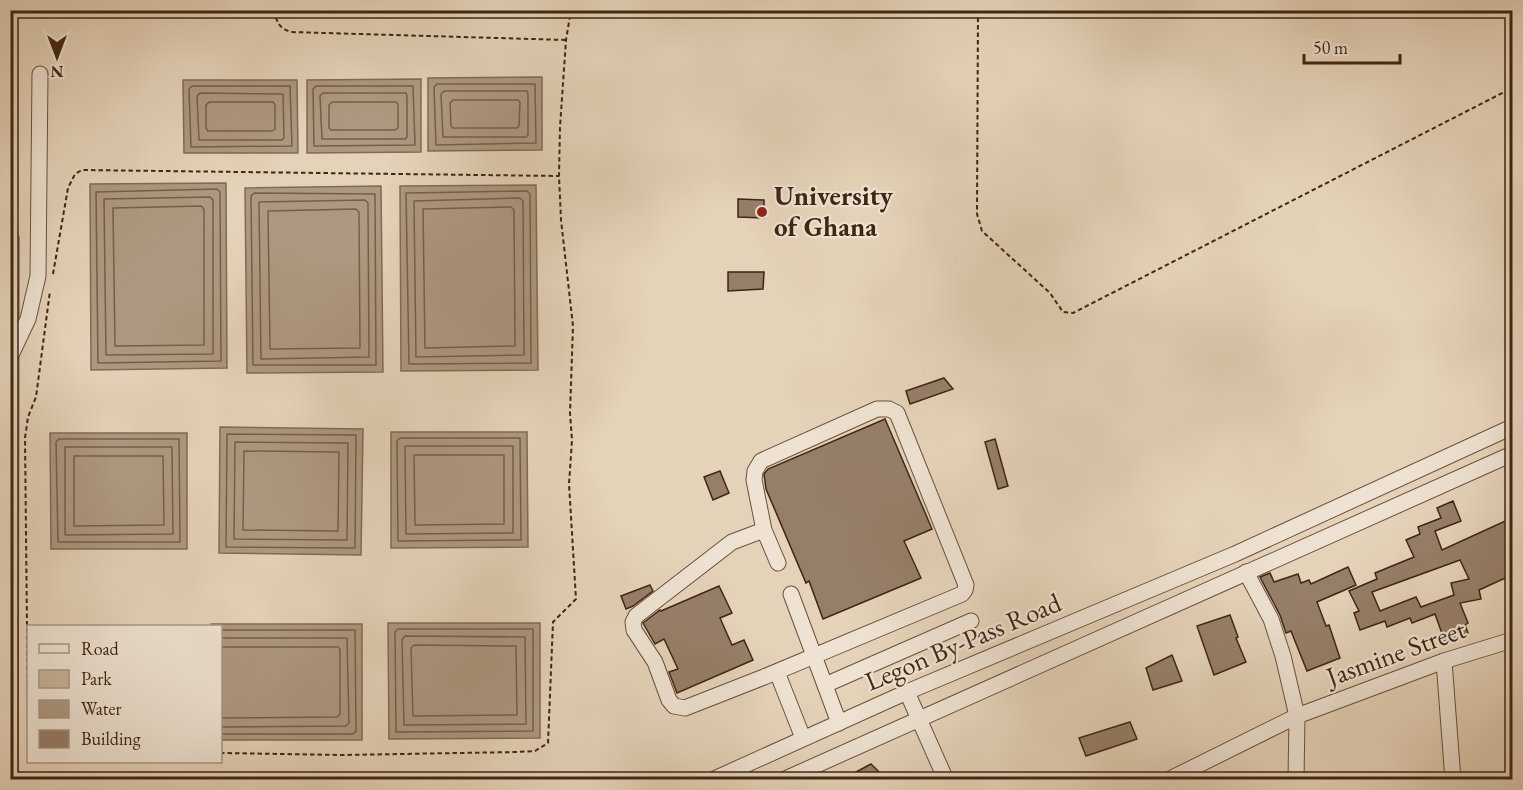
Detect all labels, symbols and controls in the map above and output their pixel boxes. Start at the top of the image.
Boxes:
north arrow [27,27,87,87]
scale bar [1304,27,1400,65]
text: 50 m [1313,36,1348,59]
text: N [50,61,63,82]
place label: University of Ghana [774,178,894,244]
marker: University of Ghana [755,205,769,219]
street label: Legon By-Pass Road [859,584,1067,699]
street label: Jasmine Street [1319,611,1471,695]
legend [27,625,222,763]
text: Road [81,637,120,660]
text: Park [81,667,112,690]
text: Water [81,697,122,720]
text: Building [81,727,141,750]

